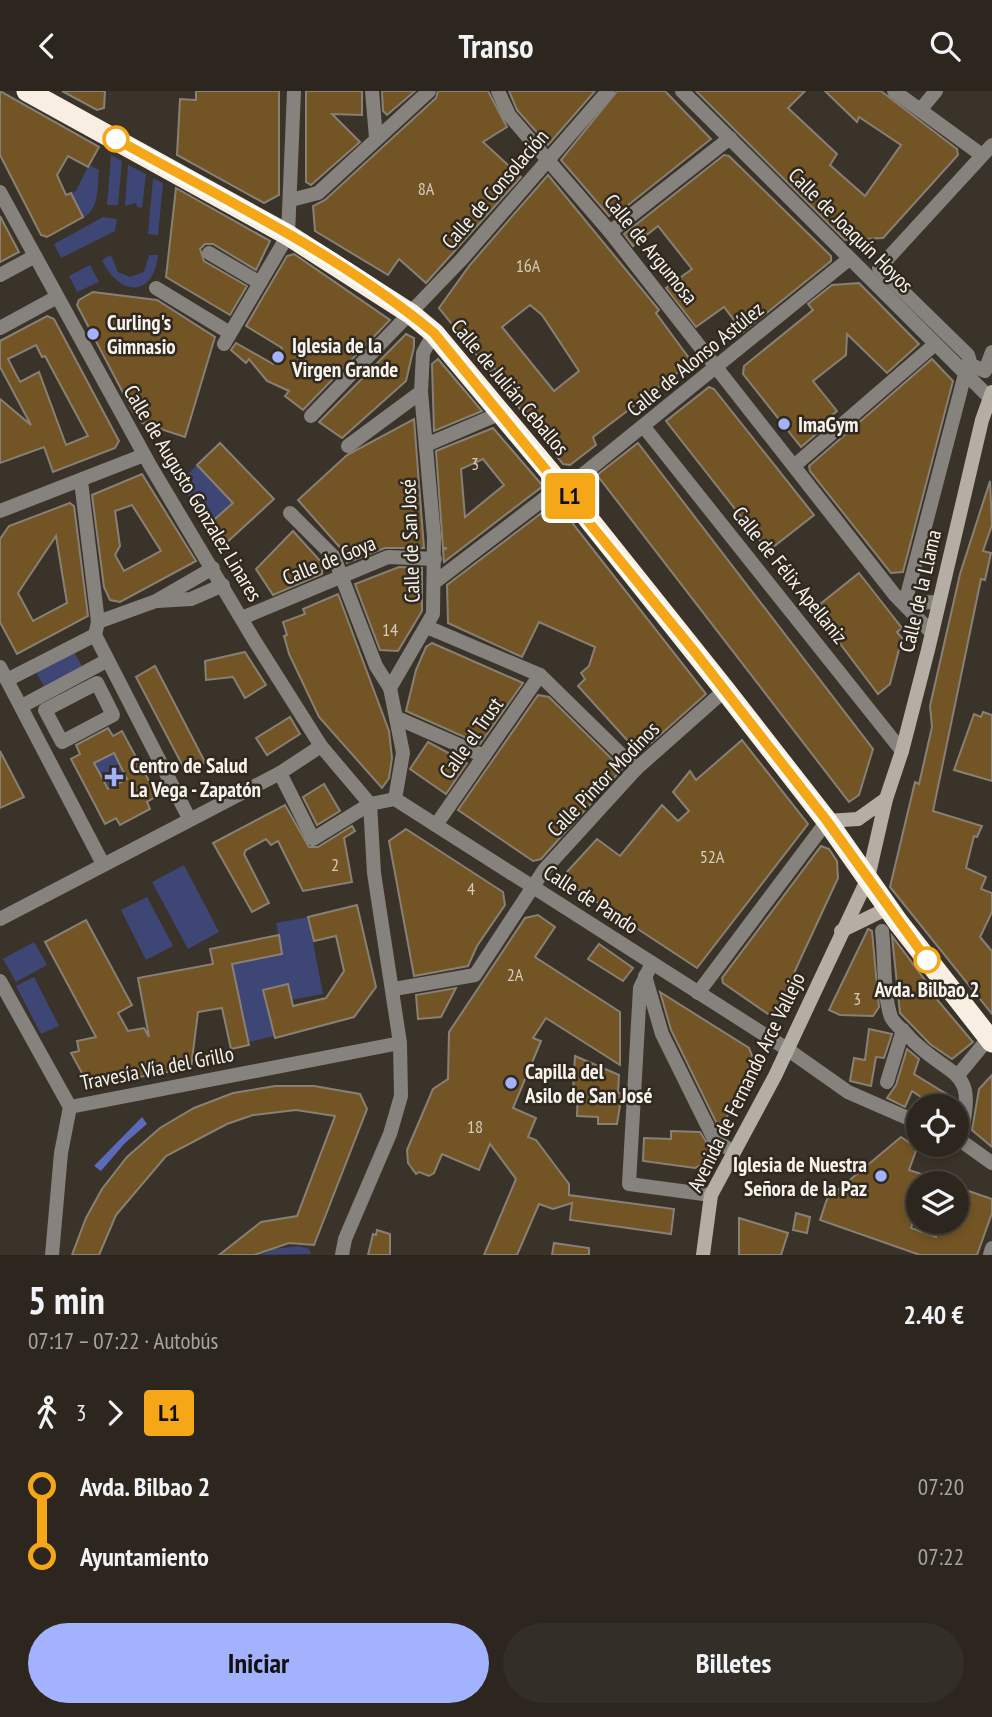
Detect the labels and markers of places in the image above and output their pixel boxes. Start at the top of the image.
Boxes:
unlabelled marker [103,126,129,152]
place label: Curling's Gimnasio [107,309,176,360]
marker: Curling's Gimnasio [85,326,101,342]
place label: Iglesia de la Virgen Grande [291,332,398,383]
marker: Iglesia de la Virgen Grande [270,349,286,365]
place label: ImaGym [798,411,859,438]
marker: ImaGym [776,416,792,432]
place label: Centro de Salud La Vega - Zapatón [130,752,261,803]
marker: Centro de Salud La Vega - Zapatón [104,767,124,787]
marker: Avda. Bilbao 2 [914,947,940,973]
place label: Avda. Bilbao 2 [873,976,980,1003]
place label: Capilla del Asilo de San José [524,1058,652,1109]
marker: Capilla del Asilo de San José [503,1075,519,1091]
place label: Iglesia de Nuestra Señora de la Paz [733,1151,867,1202]
marker: Iglesia de Nuestra Señora de la Paz [873,1168,889,1184]

